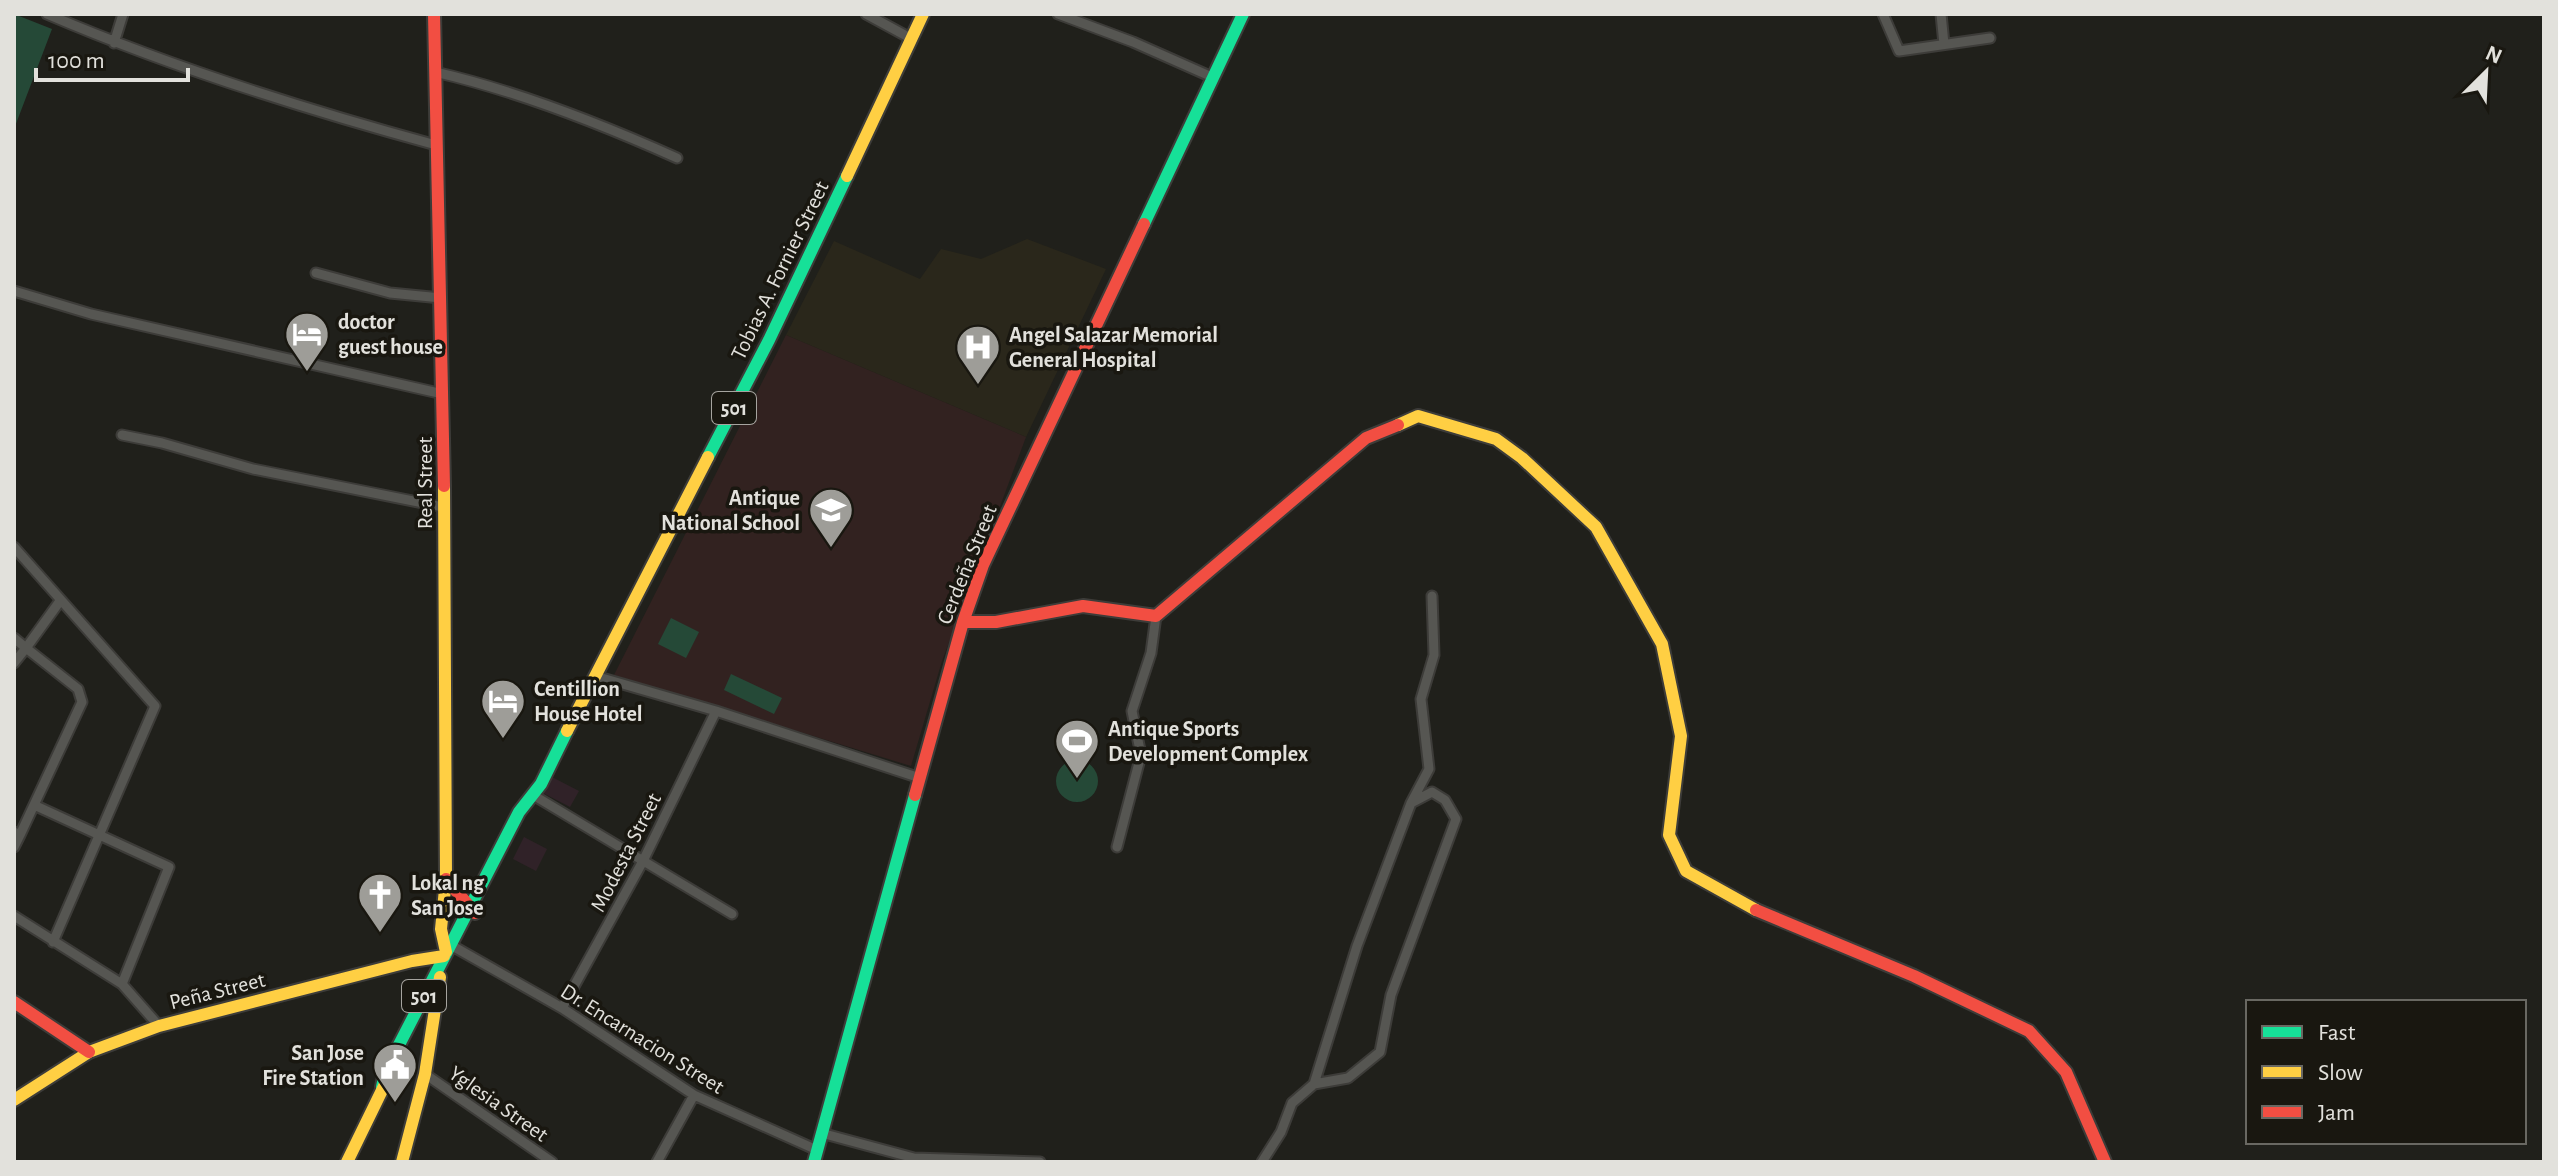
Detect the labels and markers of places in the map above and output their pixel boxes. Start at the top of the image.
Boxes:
hotel icon: doctor guest house [283,310,331,373]
place label: doctor guest house [338,311,443,358]
hospital icon: Angel Salazar Memorial General Hospital [954,323,1002,386]
place label: Angel Salazar Memorial General Hospital [1009,324,1218,371]
school or university icon: Antique National School [807,486,855,549]
place label: Antique National School [661,487,800,534]
hotel icon: Centillion House Hotel [479,677,527,740]
place label: Centillion House Hotel [534,678,642,725]
sports icon: Antique Sports Development Complex [1053,717,1101,780]
place label: Antique Sports Development Complex [1108,718,1308,765]
church icon: Lokal ng San Jose [356,871,404,934]
place label: Lokal ng San Jose [411,872,485,919]
public building icon: San Jose Fire Station [371,1041,419,1104]
place label: San Jose Fire Station [262,1042,364,1089]

